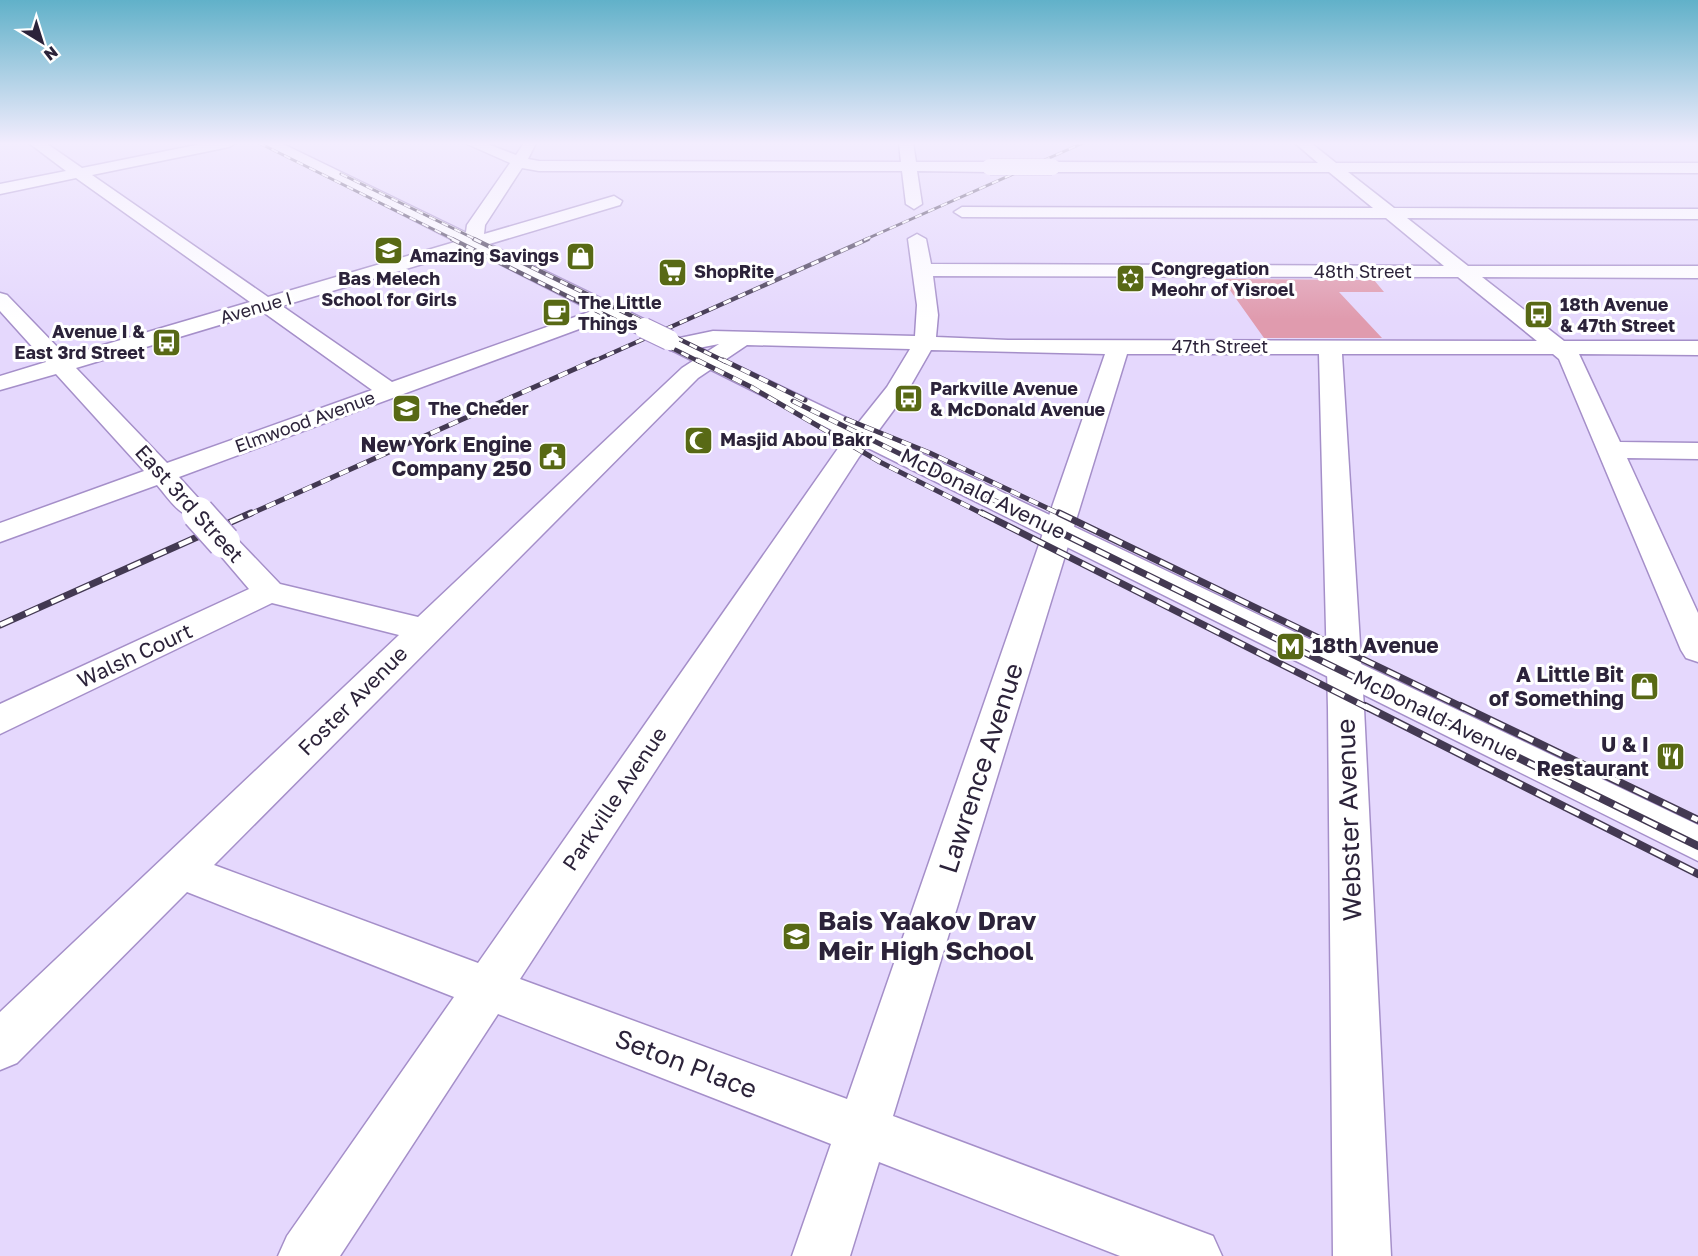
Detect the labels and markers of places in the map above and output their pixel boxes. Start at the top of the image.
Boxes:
school or university icon: Bas Melech School for Girls [373,234,405,266]
shop icon: Amazing Savings [564,240,596,272]
place label: Amazing Savings [409,244,559,266]
supermarket icon: ShopRite [657,256,689,288]
place label: Congregation Meohr of Yisroel [1151,257,1294,300]
place label: ShopRite [694,260,774,282]
synagogue icon: Congregation Meohr of Yisroel [1114,263,1146,295]
place label: Bas Melech School for Girls [321,267,457,310]
place label: The Little Things [578,291,662,334]
place label: 18th Avenue & 47th Street [1560,293,1675,336]
cafe icon: The Little Things [541,297,573,329]
bus stop icon: 18th Avenue & 47th Street [1523,299,1555,331]
place label: Avenue I & East 3rd Street [14,320,145,363]
bus stop icon: Avenue I & East 3rd Street [150,326,182,358]
place label: Parkville Avenue & McDonald Avenue [930,377,1106,420]
bus stop icon: Parkville Avenue & McDonald Avenue [893,383,925,415]
school or university icon: The Cheder [391,393,423,425]
place label: The Cheder [428,397,529,419]
mosque icon: Masjid Abou Bakr [683,424,715,456]
place label: Masjid Abou Bakr [720,428,872,450]
place label: New York Engine Company 250 [360,431,532,481]
public building icon: New York Engine Company 250 [537,441,569,473]
metro station icon: 18th Avenue [1275,630,1307,662]
place label: 18th Avenue [1312,632,1439,658]
place label: A Little Bit of Something [1489,661,1624,711]
shop icon: A Little Bit of Something [1629,671,1661,703]
place label: U & I Restaurant [1536,731,1649,781]
restaurant icon: U & I Restaurant [1654,741,1686,773]
place label: Bais Yaakov Drav Meir High School [818,905,1037,966]
school or university icon: Bais Yaakov Drav Meir High School [781,920,813,952]

